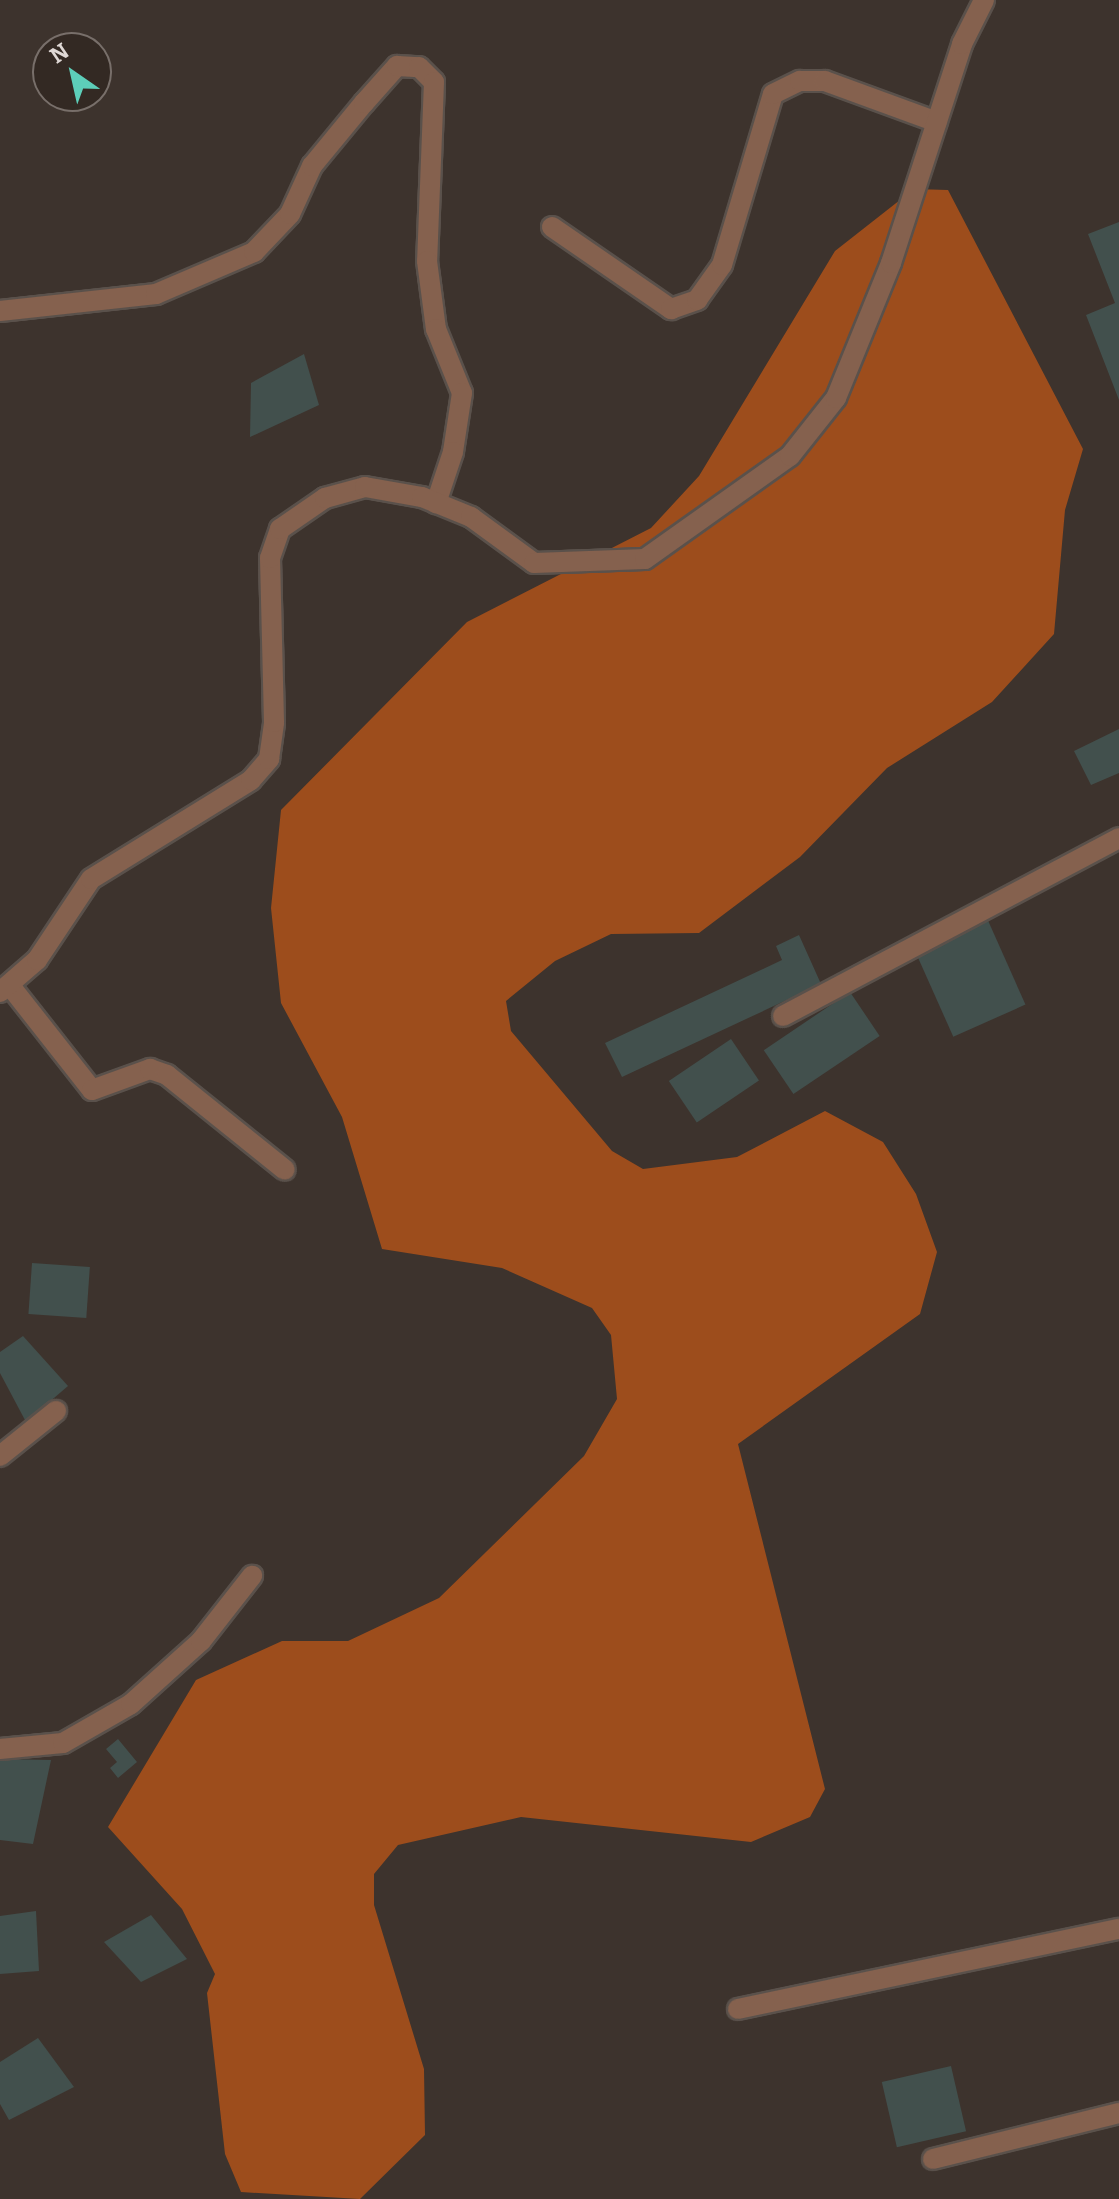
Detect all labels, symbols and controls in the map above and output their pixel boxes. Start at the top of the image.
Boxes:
north arrow [32,32,112,112]
text: N [45,37,74,69]

